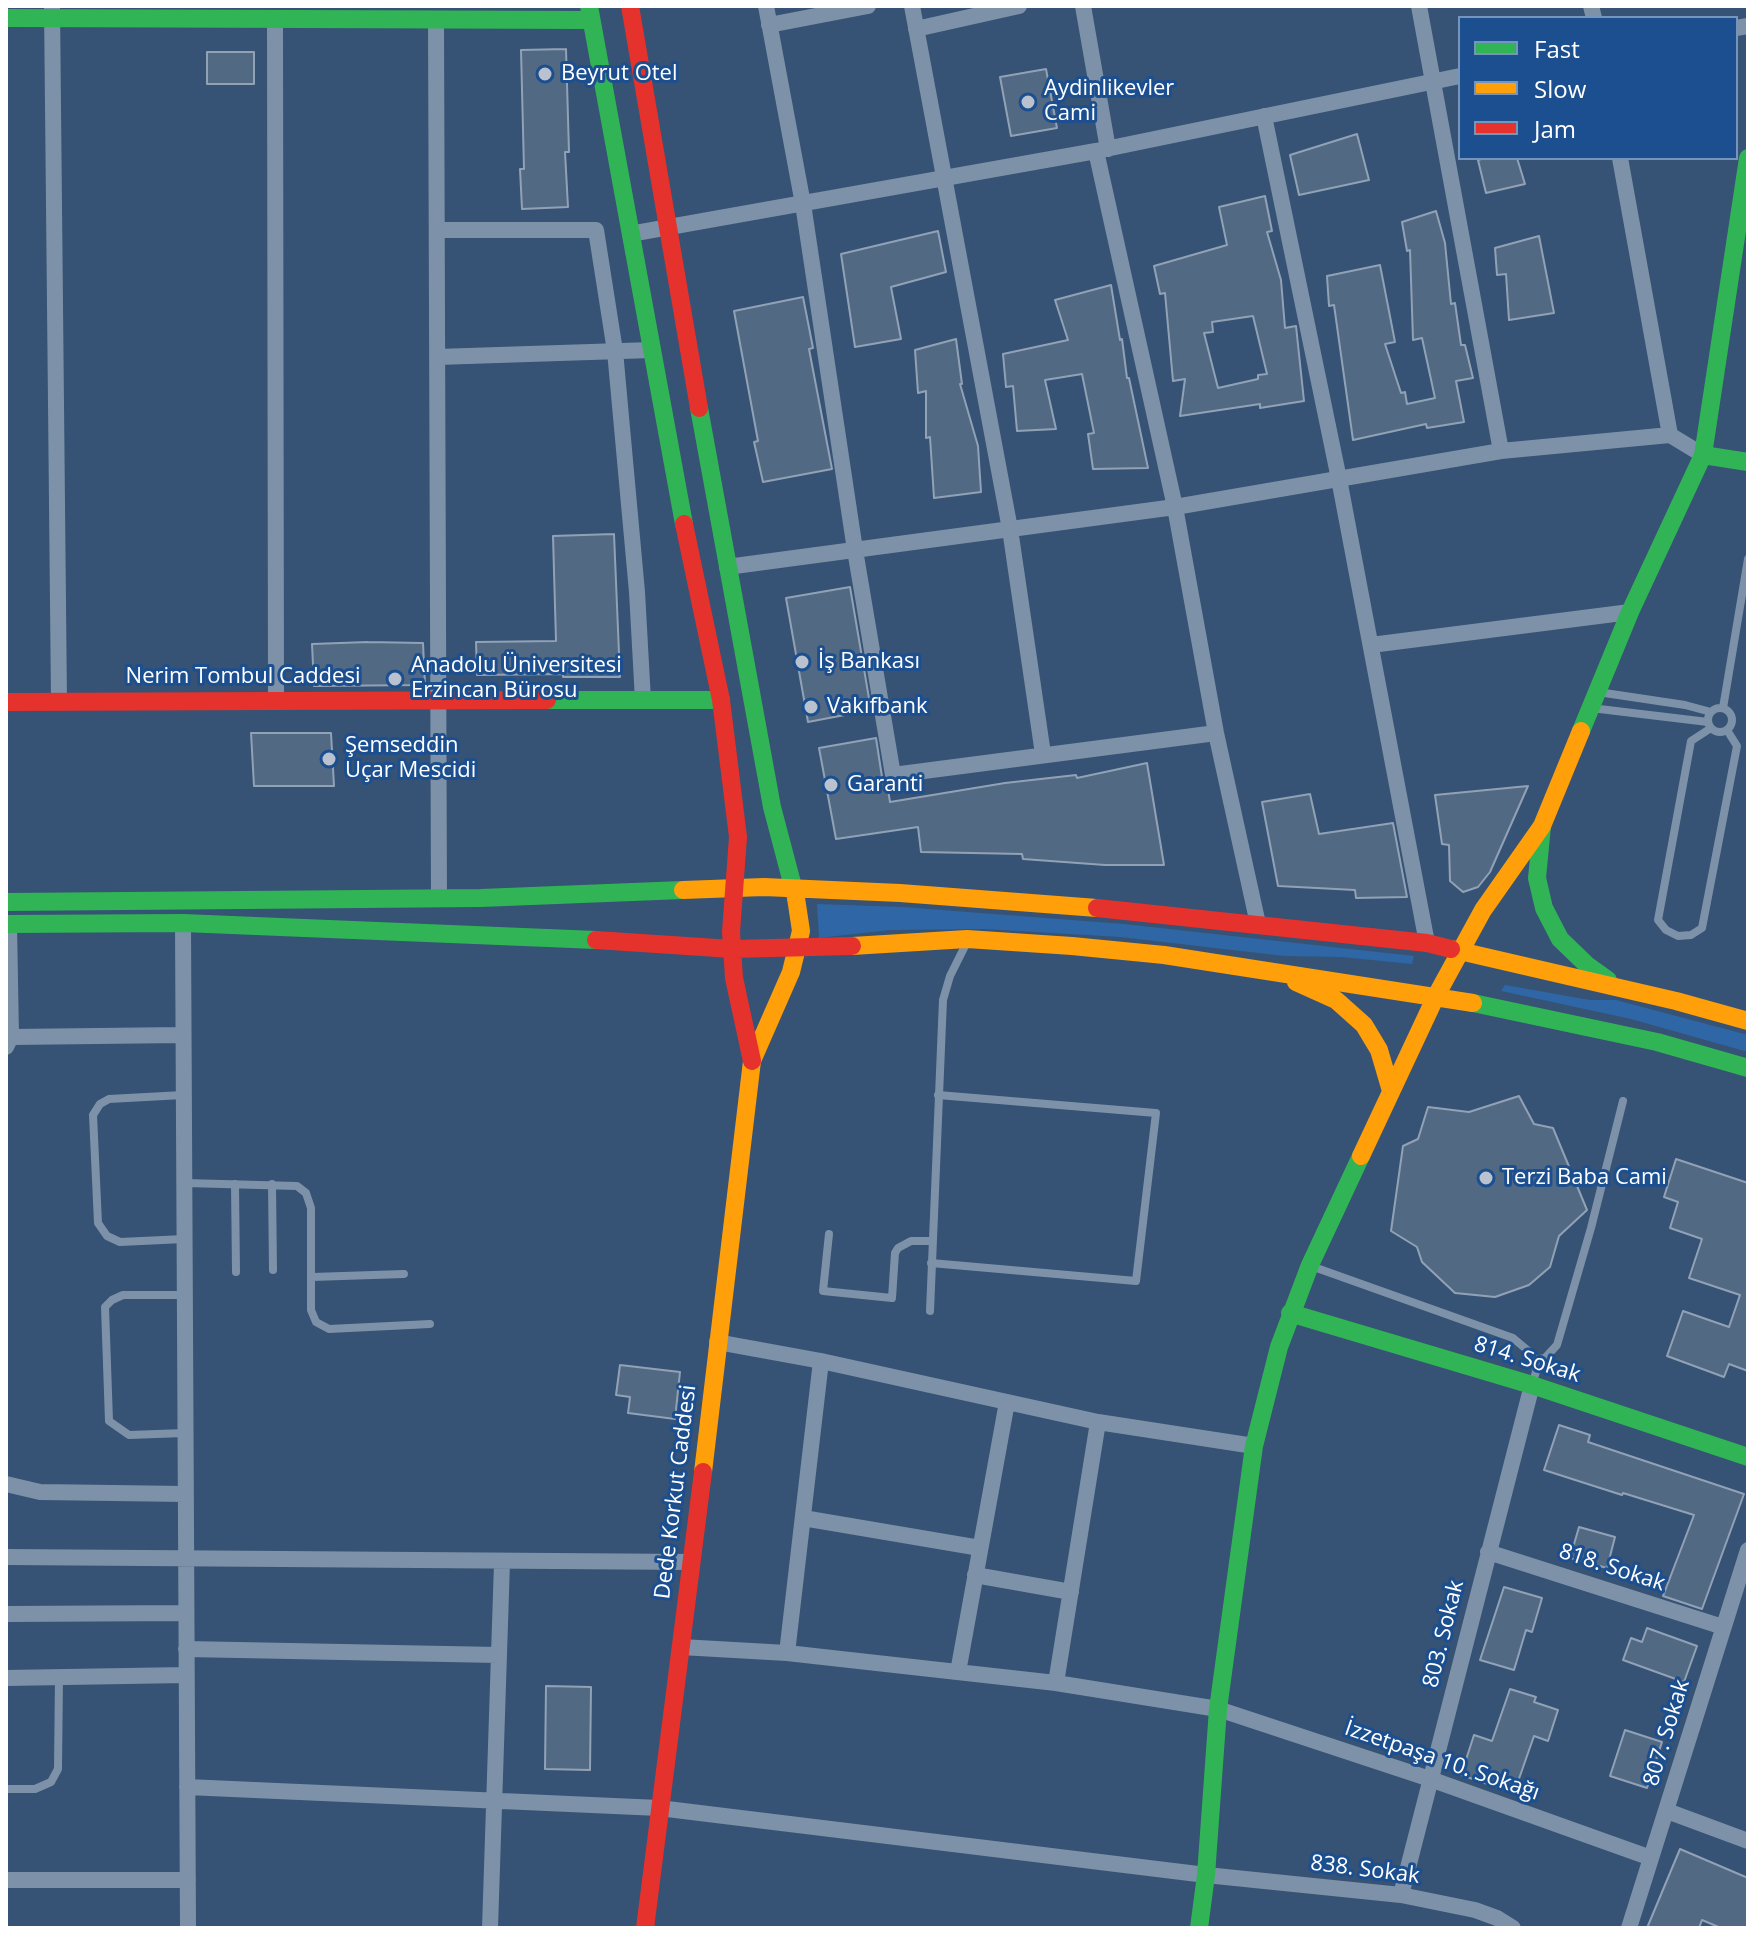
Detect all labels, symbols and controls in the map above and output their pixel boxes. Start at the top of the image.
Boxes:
legend [1458,16,1738,160]
text: Fast [1534,32,1580,65]
place label: Beyrut Otel [561,61,677,87]
marker: Beyrut Otel [536,65,554,83]
text: Slow [1534,72,1586,105]
place label: Aydinlikevler Cami [1044,76,1174,128]
marker: Aydinlikevler Cami [1019,93,1037,111]
text: Jam [1534,112,1576,145]
place label: İş Bankası [818,649,920,675]
place label: Anadolu Üniversitesi Erzincan Bürosu [411,653,622,704]
marker: İş Bankası [793,653,811,671]
street label: Nerim Tombul Caddesi [126,664,360,690]
marker: Anadolu Üniversitesi Erzincan Bürosu [386,670,404,688]
place label: Vakıfbank [827,694,928,720]
marker: Vakıfbank [802,698,820,716]
place label: Şemseddin Uçar Mescidi [345,733,476,784]
marker: Şemseddin Uçar Mescidi [320,750,338,768]
place label: Garanti [847,772,923,798]
marker: Garanti [822,776,840,794]
place label: Terzi Baba Cami [1502,1165,1667,1191]
marker: Terzi Baba Cami [1477,1169,1495,1187]
street label: 814. Sokak [1471,1331,1583,1389]
street label: Dede Korkut Caddesi [650,1383,702,1601]
street label: 818. Sokak [1556,1538,1668,1598]
street label: 803. Sokak [1418,1578,1470,1690]
street label: 807. Sokak [1638,1677,1696,1789]
street label: İzzetpaşa 10. Sokağı [1341,1715,1543,1807]
street label: 838. Sokak [1309,1850,1421,1890]

